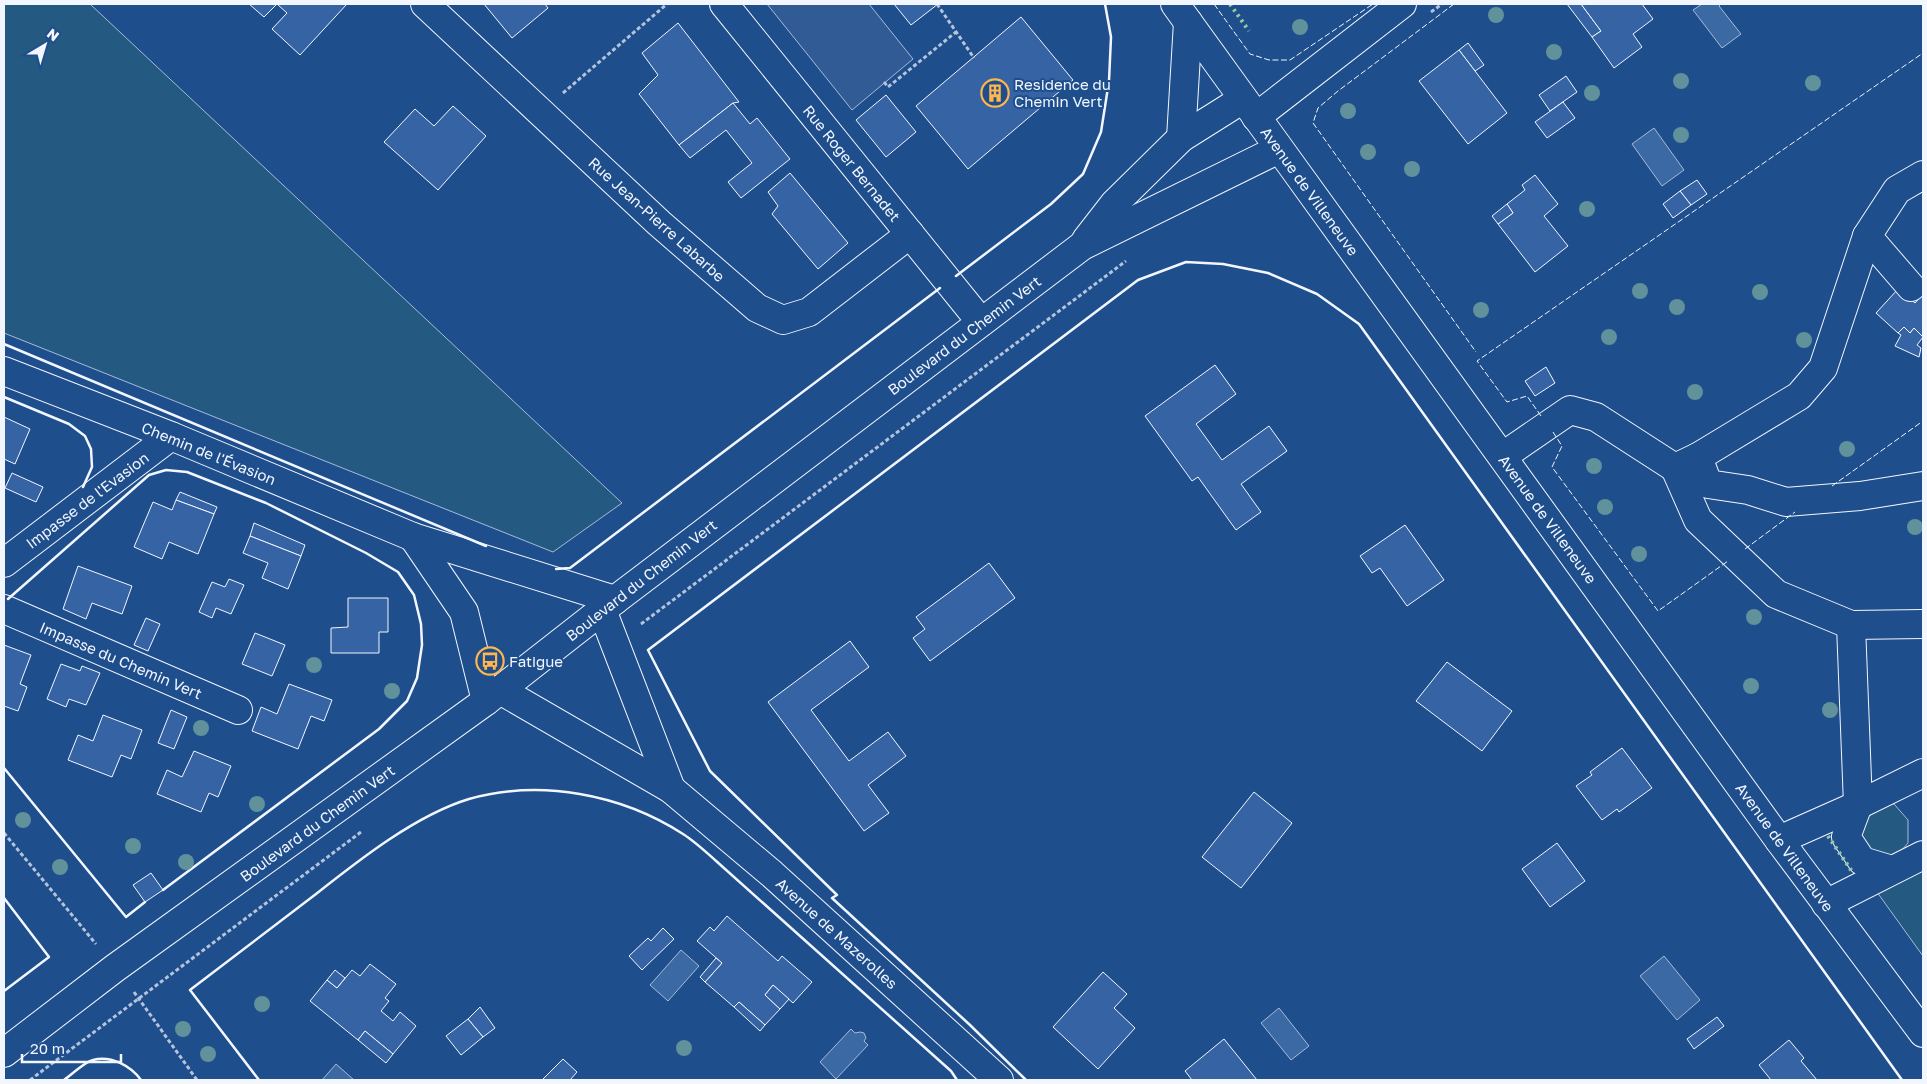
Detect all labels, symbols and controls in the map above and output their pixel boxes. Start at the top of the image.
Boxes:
north arrow [20,20,70,70]
text: N [44,24,63,44]
place label: Residence du Chemin Vert [1014,75,1111,110]
building icon: Residence du Chemin Vert [980,78,1010,108]
street label: Rue Roger Bernadet [800,101,904,225]
street label: Avenue de Villeneuve [1257,123,1363,259]
street label: Rue Jean-Pierre Labarbe [585,153,729,285]
street label: Boulevard du Chemin Vert [884,272,1044,398]
street label: Chemin de l'Évasion [139,418,279,488]
street label: Impasse de l'Evasion [22,448,152,552]
street label: Avenue de Villeneuve [1495,451,1601,587]
street label: Boulevard du Chemin Vert [562,515,720,645]
street label: Impasse du Chemin Vert [37,618,205,702]
bus stop icon: Fatigue [475,646,505,676]
place label: Fatigue [509,652,563,670]
street label: Boulevard du Chemin Vert [236,761,398,885]
street label: Avenue de Villeneuve [1732,779,1838,915]
street label: Avenue de Mazerolles [773,874,901,992]
scale bar [22,1032,121,1064]
text: 20 m [30,1039,65,1057]

